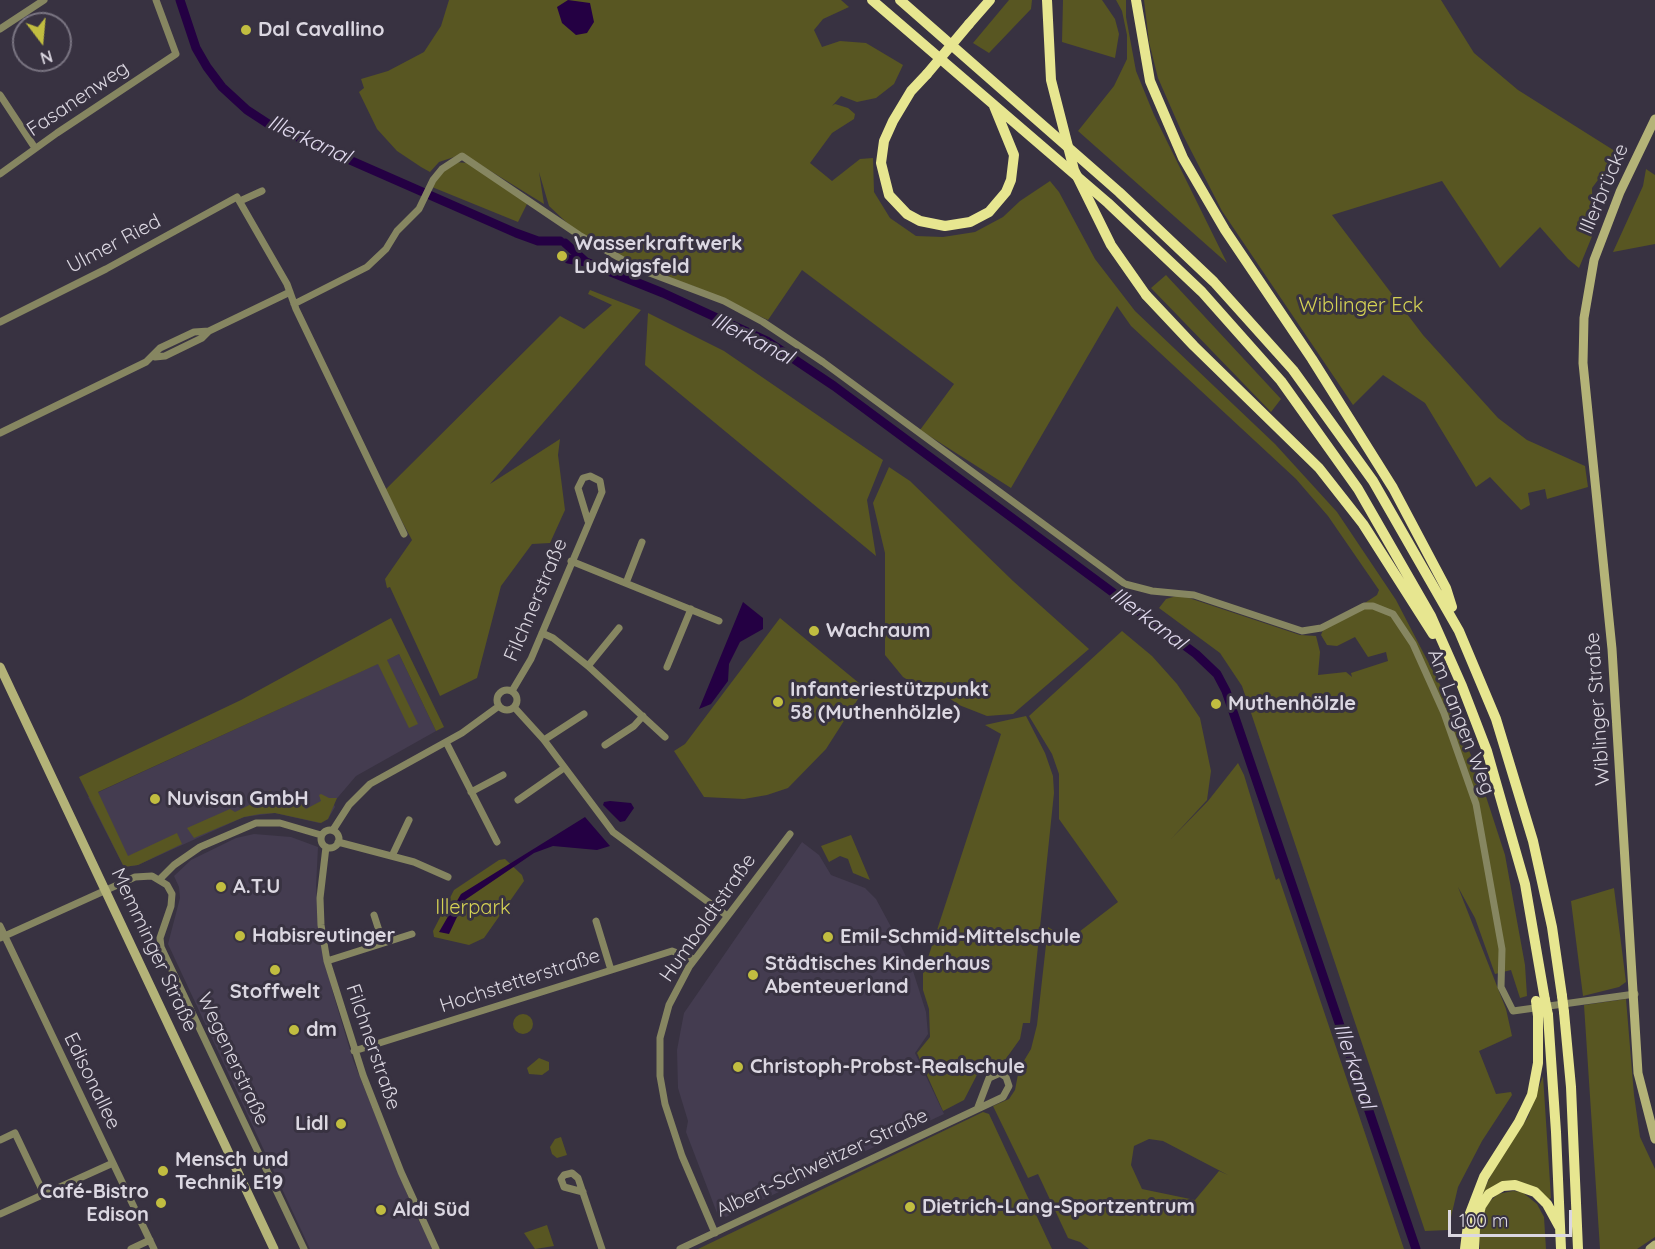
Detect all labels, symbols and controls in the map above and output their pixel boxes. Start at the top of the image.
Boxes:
north arrow [12,12,72,72]
place label: Dal Cavallino [258,18,384,42]
marker: Dal Cavallino [239,23,253,37]
text: N [38,46,55,69]
street label: Fasanenweg [22,56,134,142]
water label: Illerkanal [264,110,354,170]
street label: Illerbrücke [1574,140,1634,238]
street label: Ulmer Ried [63,209,165,279]
place label: Wasserkraftwerk Ludwigsfeld [574,232,742,279]
marker: Wasserkraftwerk Ludwigsfeld [555,249,569,263]
park label: Wiblinger Eck [1298,294,1424,318]
water label: Illerkanal [707,308,797,370]
street label: Filchnerstraße [499,535,573,665]
water label: Illerkanal [1105,582,1191,656]
place label: Wachraum [826,619,930,643]
marker: Wachraum [807,624,821,638]
street label: Wiblinger Straße [1581,631,1615,787]
street label: Am Langen Weg [1422,646,1500,798]
place label: Infanteriestützpunkt 58 (Muthenhölzle) [790,678,989,725]
place label: Muthenhölzle [1228,692,1356,716]
marker: Infanteriestützpunkt 58 (Muthenhölzle) [771,695,785,709]
marker: Muthenhölzle [1209,697,1223,711]
place label: Nuvisan GmbH [167,787,309,811]
marker: Nuvisan GmbH [148,792,162,806]
street label: Humboldtstraße [655,849,761,987]
street label: Memminger Straße [106,864,202,1036]
place label: A.T.U [233,875,280,899]
marker: A.T.U [214,880,228,894]
park label: Illerpark [435,896,511,920]
place label: Habisreutinger [252,924,395,948]
place label: Emil-Schmid-Mittelschule [840,925,1081,949]
marker: Habisreutinger [233,929,247,943]
marker: Emil-Schmid-Mittelschule [821,930,835,944]
street label: Hochstetterstraße [437,944,603,1018]
place label: Städtisches Kinderhaus Abenteuerland [765,952,990,999]
marker: Stoffwelt [268,963,282,977]
marker: Städtisches Kinderhaus Abenteuerland [746,968,760,982]
place label: Stoffwelt [230,980,320,1004]
street label: Filchnerstraße [340,981,406,1113]
street label: Wegenerstraße [192,989,274,1129]
place label: dm [306,1018,337,1042]
water label: Illerkanal [1328,1020,1380,1112]
marker: dm [287,1023,301,1037]
street label: Edisonallee [58,1029,126,1133]
place label: Christoph-Probst-Realschule [750,1055,1025,1079]
marker: Christoph-Probst-Realschule [731,1060,745,1074]
street label: Albert-Schweitzer-Straße [712,1103,932,1223]
place label: Lidl [295,1112,329,1136]
marker: Lidl [334,1117,348,1131]
place label: Mensch und Technik E19 [175,1148,289,1195]
marker: Mensch und Technik E19 [156,1164,170,1178]
place label: Café-Bistro Edison [40,1180,149,1227]
place label: Dietrich-Lang-Sportzentrum [922,1195,1195,1219]
marker: Café-Bistro Edison [154,1196,168,1210]
place label: Aldi Süd [393,1198,470,1222]
scale bar [1451,1198,1576,1236]
marker: Dietrich-Lang-Sportzentrum [903,1200,917,1214]
marker: Aldi Süd [374,1203,388,1217]
text: 100 m [1459,1209,1508,1232]

